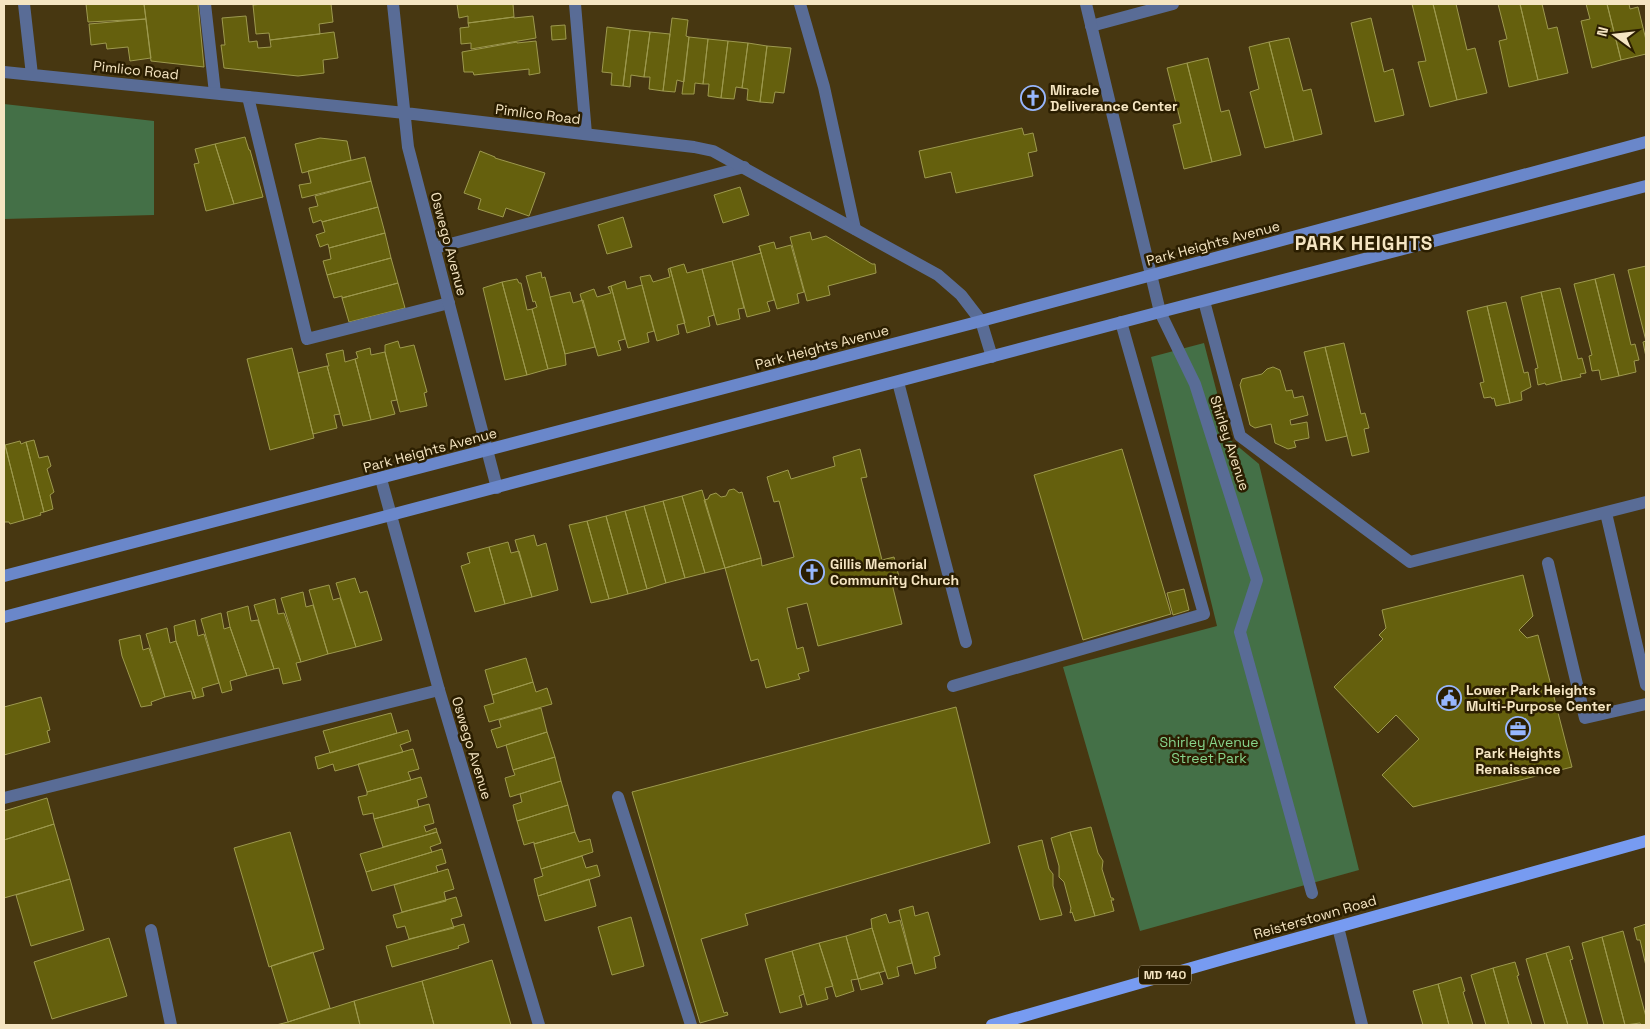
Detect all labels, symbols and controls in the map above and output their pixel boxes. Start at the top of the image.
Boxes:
north arrow [1590,10,1640,60]
text: N [1593,25,1612,39]
street label: Pimlico Road [92,57,180,83]
place label: Miracle Deliverance Center [1050,81,1178,115]
church icon: Miracle Deliverance Center [1020,85,1046,111]
street label: Pimlico Road [494,100,582,128]
street label: Oswego Avenue [427,190,471,298]
street label: Park Heights Avenue [1144,216,1282,270]
district label: PARK HEIGHTS [1295,231,1433,256]
street label: Park Heights Avenue [753,320,891,374]
street label: Shirley Avenue [1206,393,1254,493]
street label: Park Heights Avenue [361,423,499,477]
place label: Gillis Memorial Community Church [830,555,959,589]
church icon: Gillis Memorial Community Church [799,559,825,585]
place label: Lower Park Heights Multi-Purpose Center [1466,681,1612,715]
public building icon: Lower Park Heights Multi-Purpose Center [1436,685,1462,711]
street label: Oswego Avenue [448,694,496,802]
office icon: Park Heights Renaissance [1505,716,1531,742]
park label: Shirley Avenue Street Park [1159,733,1259,767]
place label: Park Heights Renaissance [1475,744,1561,778]
street label: Reisterstown Road [1251,891,1379,943]
road number: MD 140 [1139,966,1191,984]

